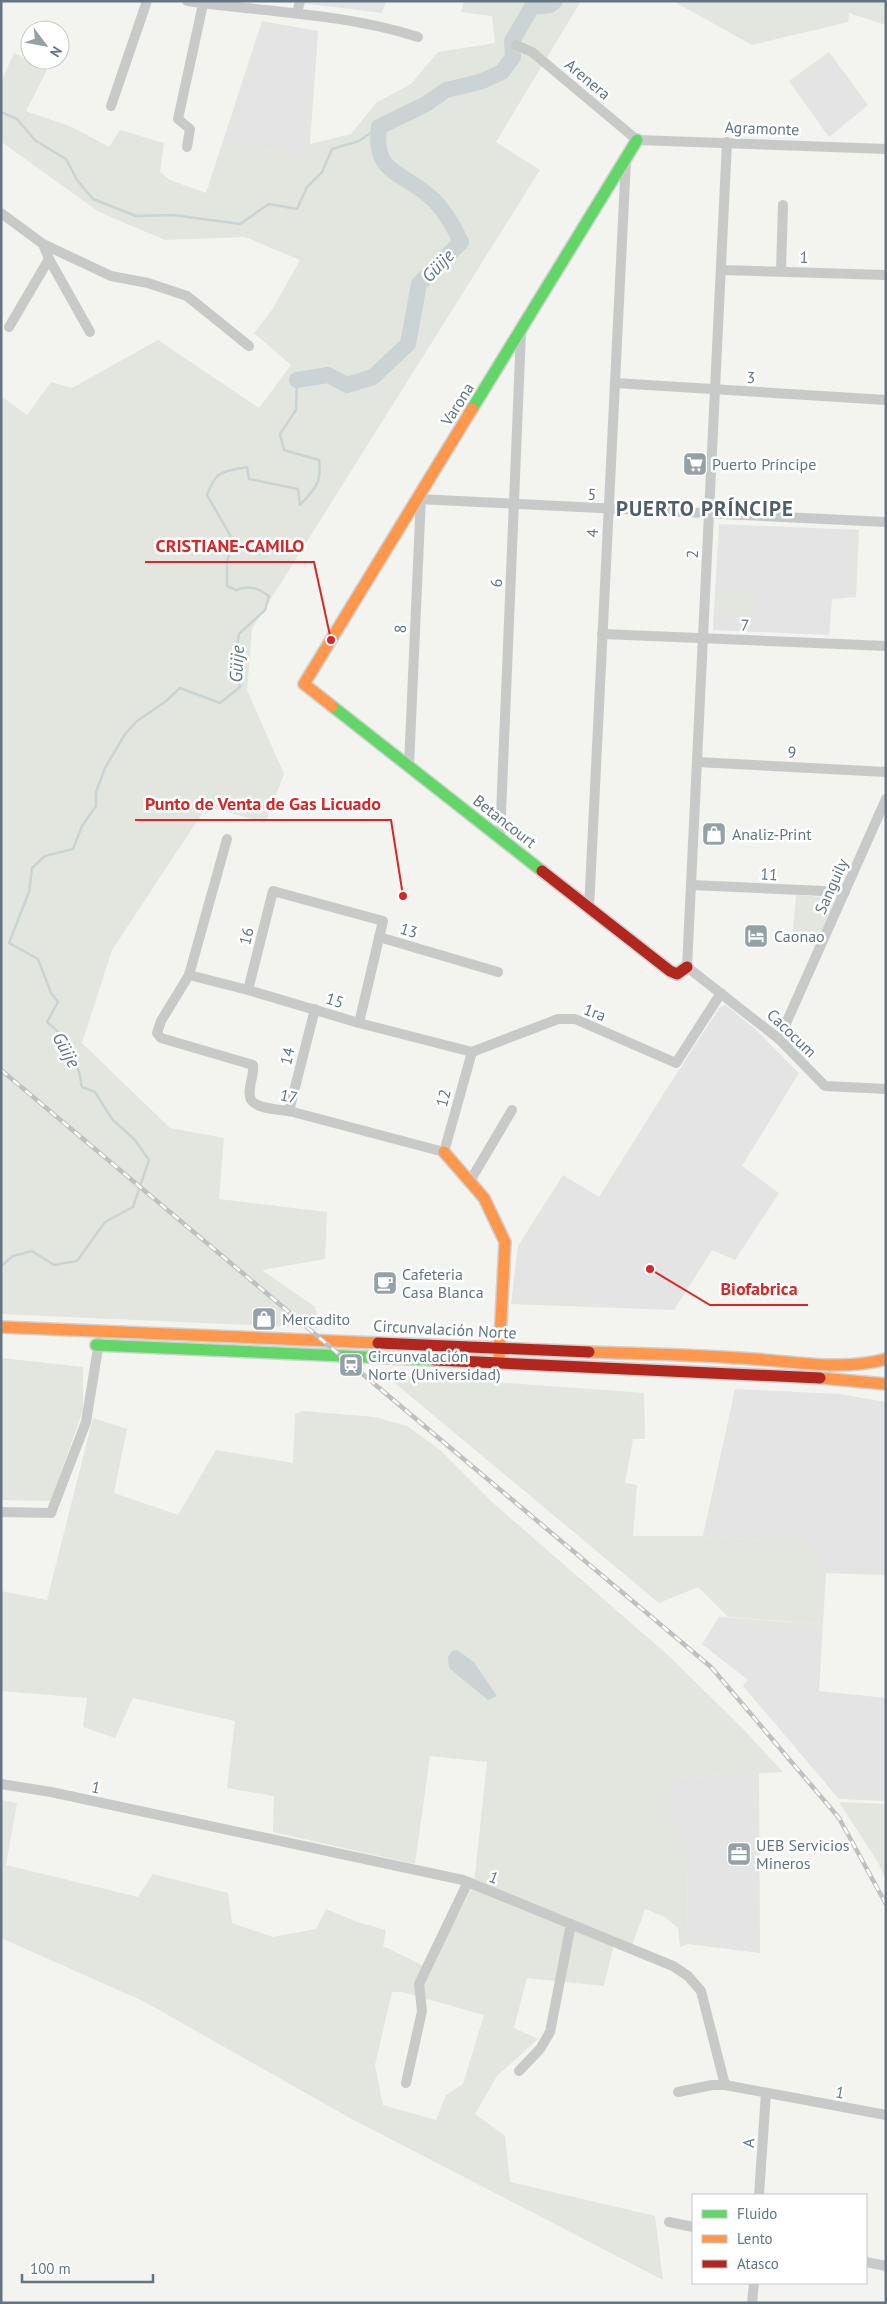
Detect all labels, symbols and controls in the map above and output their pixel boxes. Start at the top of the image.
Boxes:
north arrow [20,20,70,70]
text: N [46,43,66,61]
street label: Arenera [561,54,615,104]
street label: Agramonte [724,117,800,139]
water label: Güije [416,244,459,287]
street label: 1 [799,247,809,267]
street label: 3 [746,367,756,387]
street label: Varona [436,379,478,430]
supermarket icon: Puerto Príncipe [682,451,708,477]
place label: Puerto Príncipe [712,454,816,474]
street label: 5 [587,484,597,504]
district label: PUERTO PRÍNCIPE [616,495,794,522]
street label: 4 [582,528,602,538]
callout: CRISTIANE-CAMILO [145,529,314,562]
text: CRISTIANE-CAMILO [156,534,304,557]
street label: 2 [682,549,702,559]
street label: 6 [486,578,506,588]
street label: 7 [740,615,750,635]
street label: 8 [390,624,410,634]
water label: Güije [224,644,249,683]
street label: 9 [787,742,797,762]
callout: Punto de Venta de Gas Licuado [135,787,391,820]
street label: Betancourt [469,790,541,852]
text: Punto de Venta de Gas Licuado [145,792,381,815]
shop icon: Analiz-Print [701,821,727,847]
place label: Analiz-Print [732,824,812,844]
street label: Sanguily [810,855,852,917]
street label: 11 [760,864,778,884]
street label: 13 [398,918,420,942]
hotel icon: Caonao [743,923,769,949]
street label: 16 [234,925,258,947]
place label: Caonao [774,926,825,946]
street label: 15 [324,988,346,1012]
street label: 1ra [581,999,609,1025]
street label: Cacocum [763,1005,821,1061]
water label: Güije [47,1028,86,1072]
street label: 14 [275,1045,299,1067]
street label: 17 [278,1084,300,1108]
street label: 12 [431,1087,455,1109]
place label: Cafeteria Casa Blanca [402,1264,484,1302]
cafe icon: Cafeteria Casa Blanca [372,1270,398,1296]
callout: Biofabrica [710,1272,808,1305]
text: Biofabrica [720,1277,798,1300]
shop icon: Mercadito [251,1306,277,1332]
place label: Mercadito [282,1309,350,1329]
street label: Circunvalación Norte [373,1315,517,1343]
place label: Circunvalación Norte (Universidad) [368,1346,501,1384]
station icon: Circunvalación Norte (Universidad) [338,1352,364,1378]
street label: 1 [90,1776,102,1798]
place label: UEB Servicios Mineros [756,1835,850,1873]
office icon: UEB Servicios Mineros [726,1841,752,1867]
street label: 1 [486,1866,502,1888]
street label: 1 [834,2081,846,2103]
street label: A [738,2137,758,2148]
legend [692,2194,867,2284]
text: Fluido [737,2204,777,2223]
text: Lento [737,2229,773,2248]
scale bar [22,2252,154,2284]
text: Atasco [737,2254,779,2273]
text: 100 m [30,2259,71,2278]

